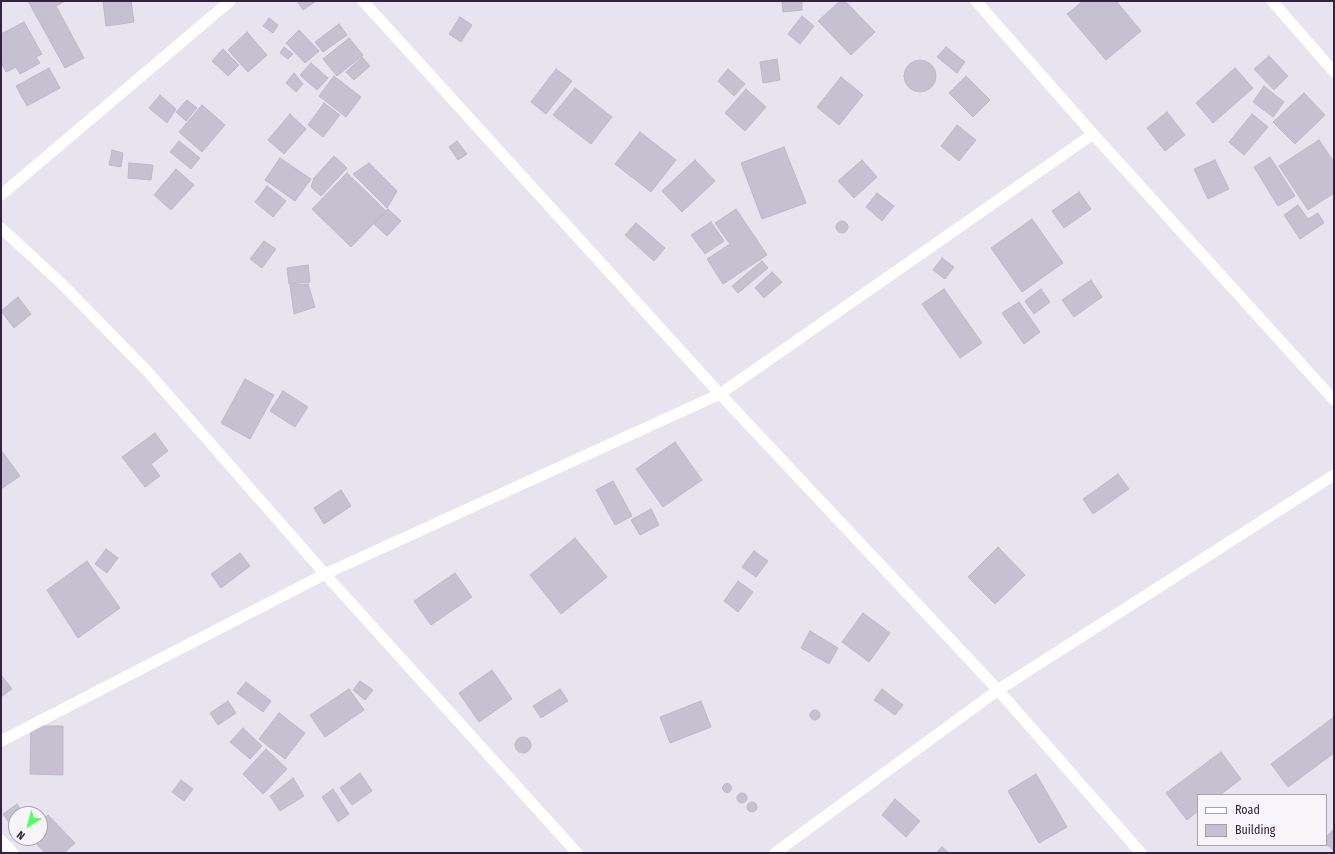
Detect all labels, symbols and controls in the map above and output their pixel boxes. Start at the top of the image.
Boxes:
legend [1197,794,1327,846]
text: Road [1235,803,1260,817]
north arrow [8,806,48,846]
text: Building [1235,823,1275,837]
text: N [15,828,28,842]

